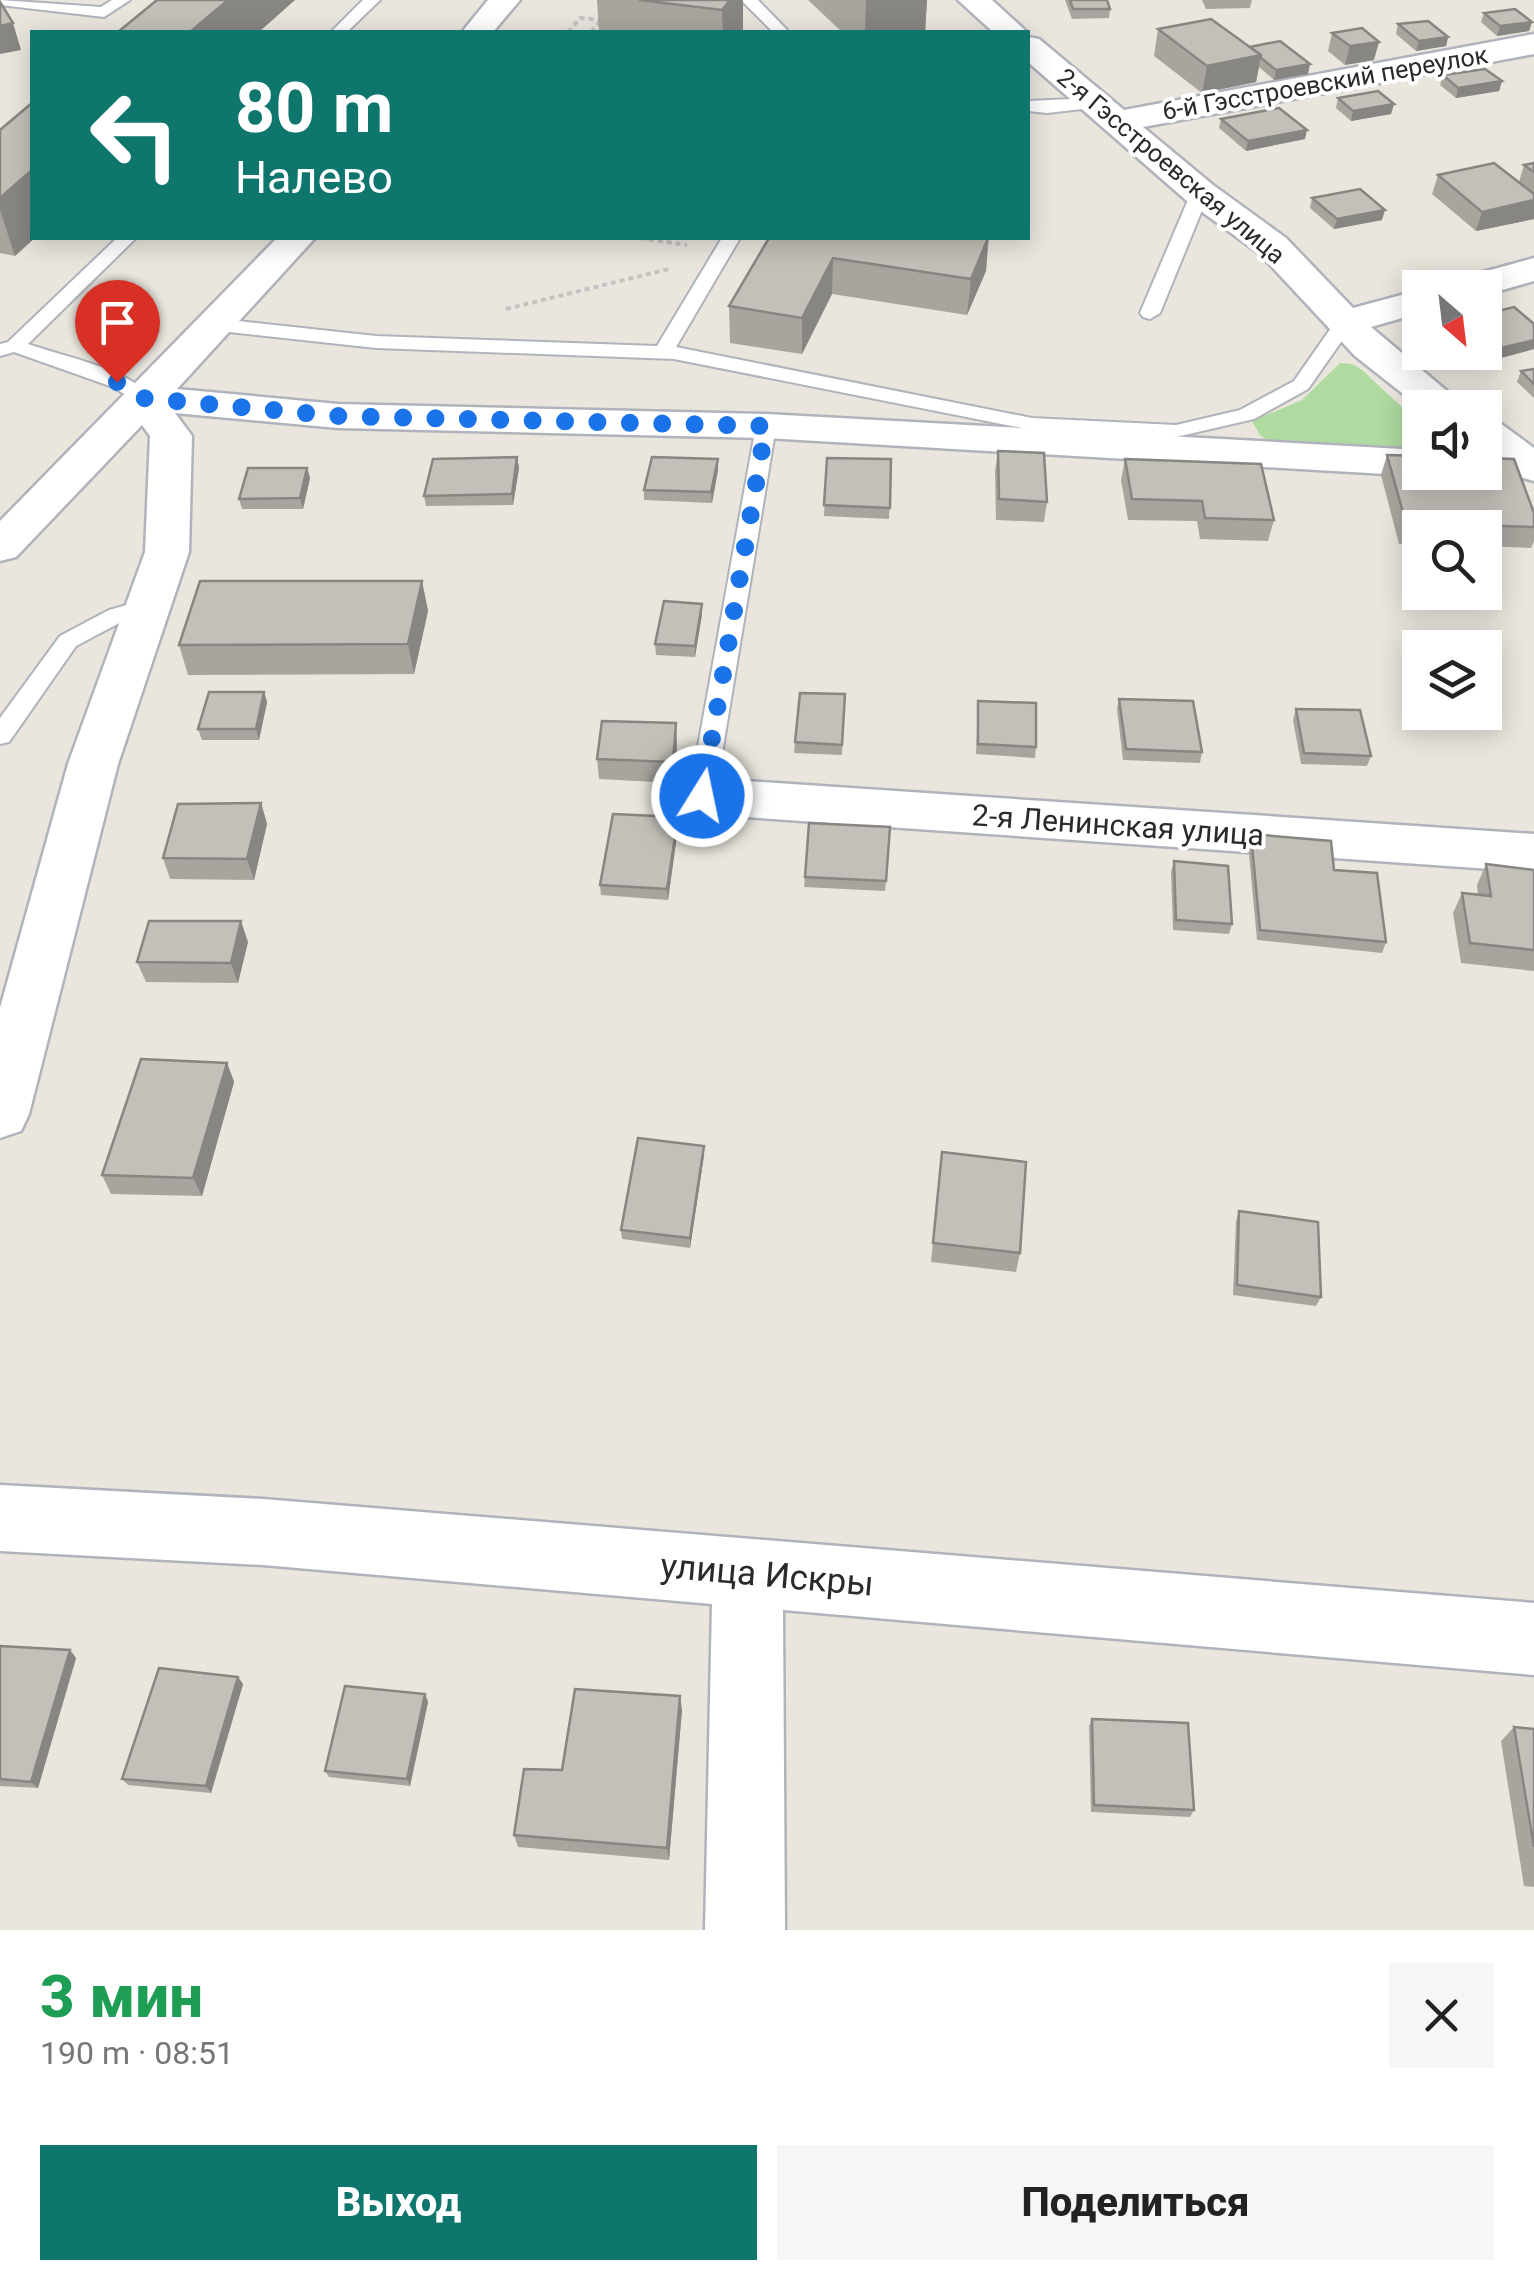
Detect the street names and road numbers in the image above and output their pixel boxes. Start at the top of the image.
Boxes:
street label: 6-й Гэсстроевский переулок [1160,40,1491,126]
street label: 2-я Гэсстроевская улица [1051,62,1291,270]
street label: 2-я Ленинская улица [971,797,1265,853]
street label: улица Искры [659,1545,875,1605]

